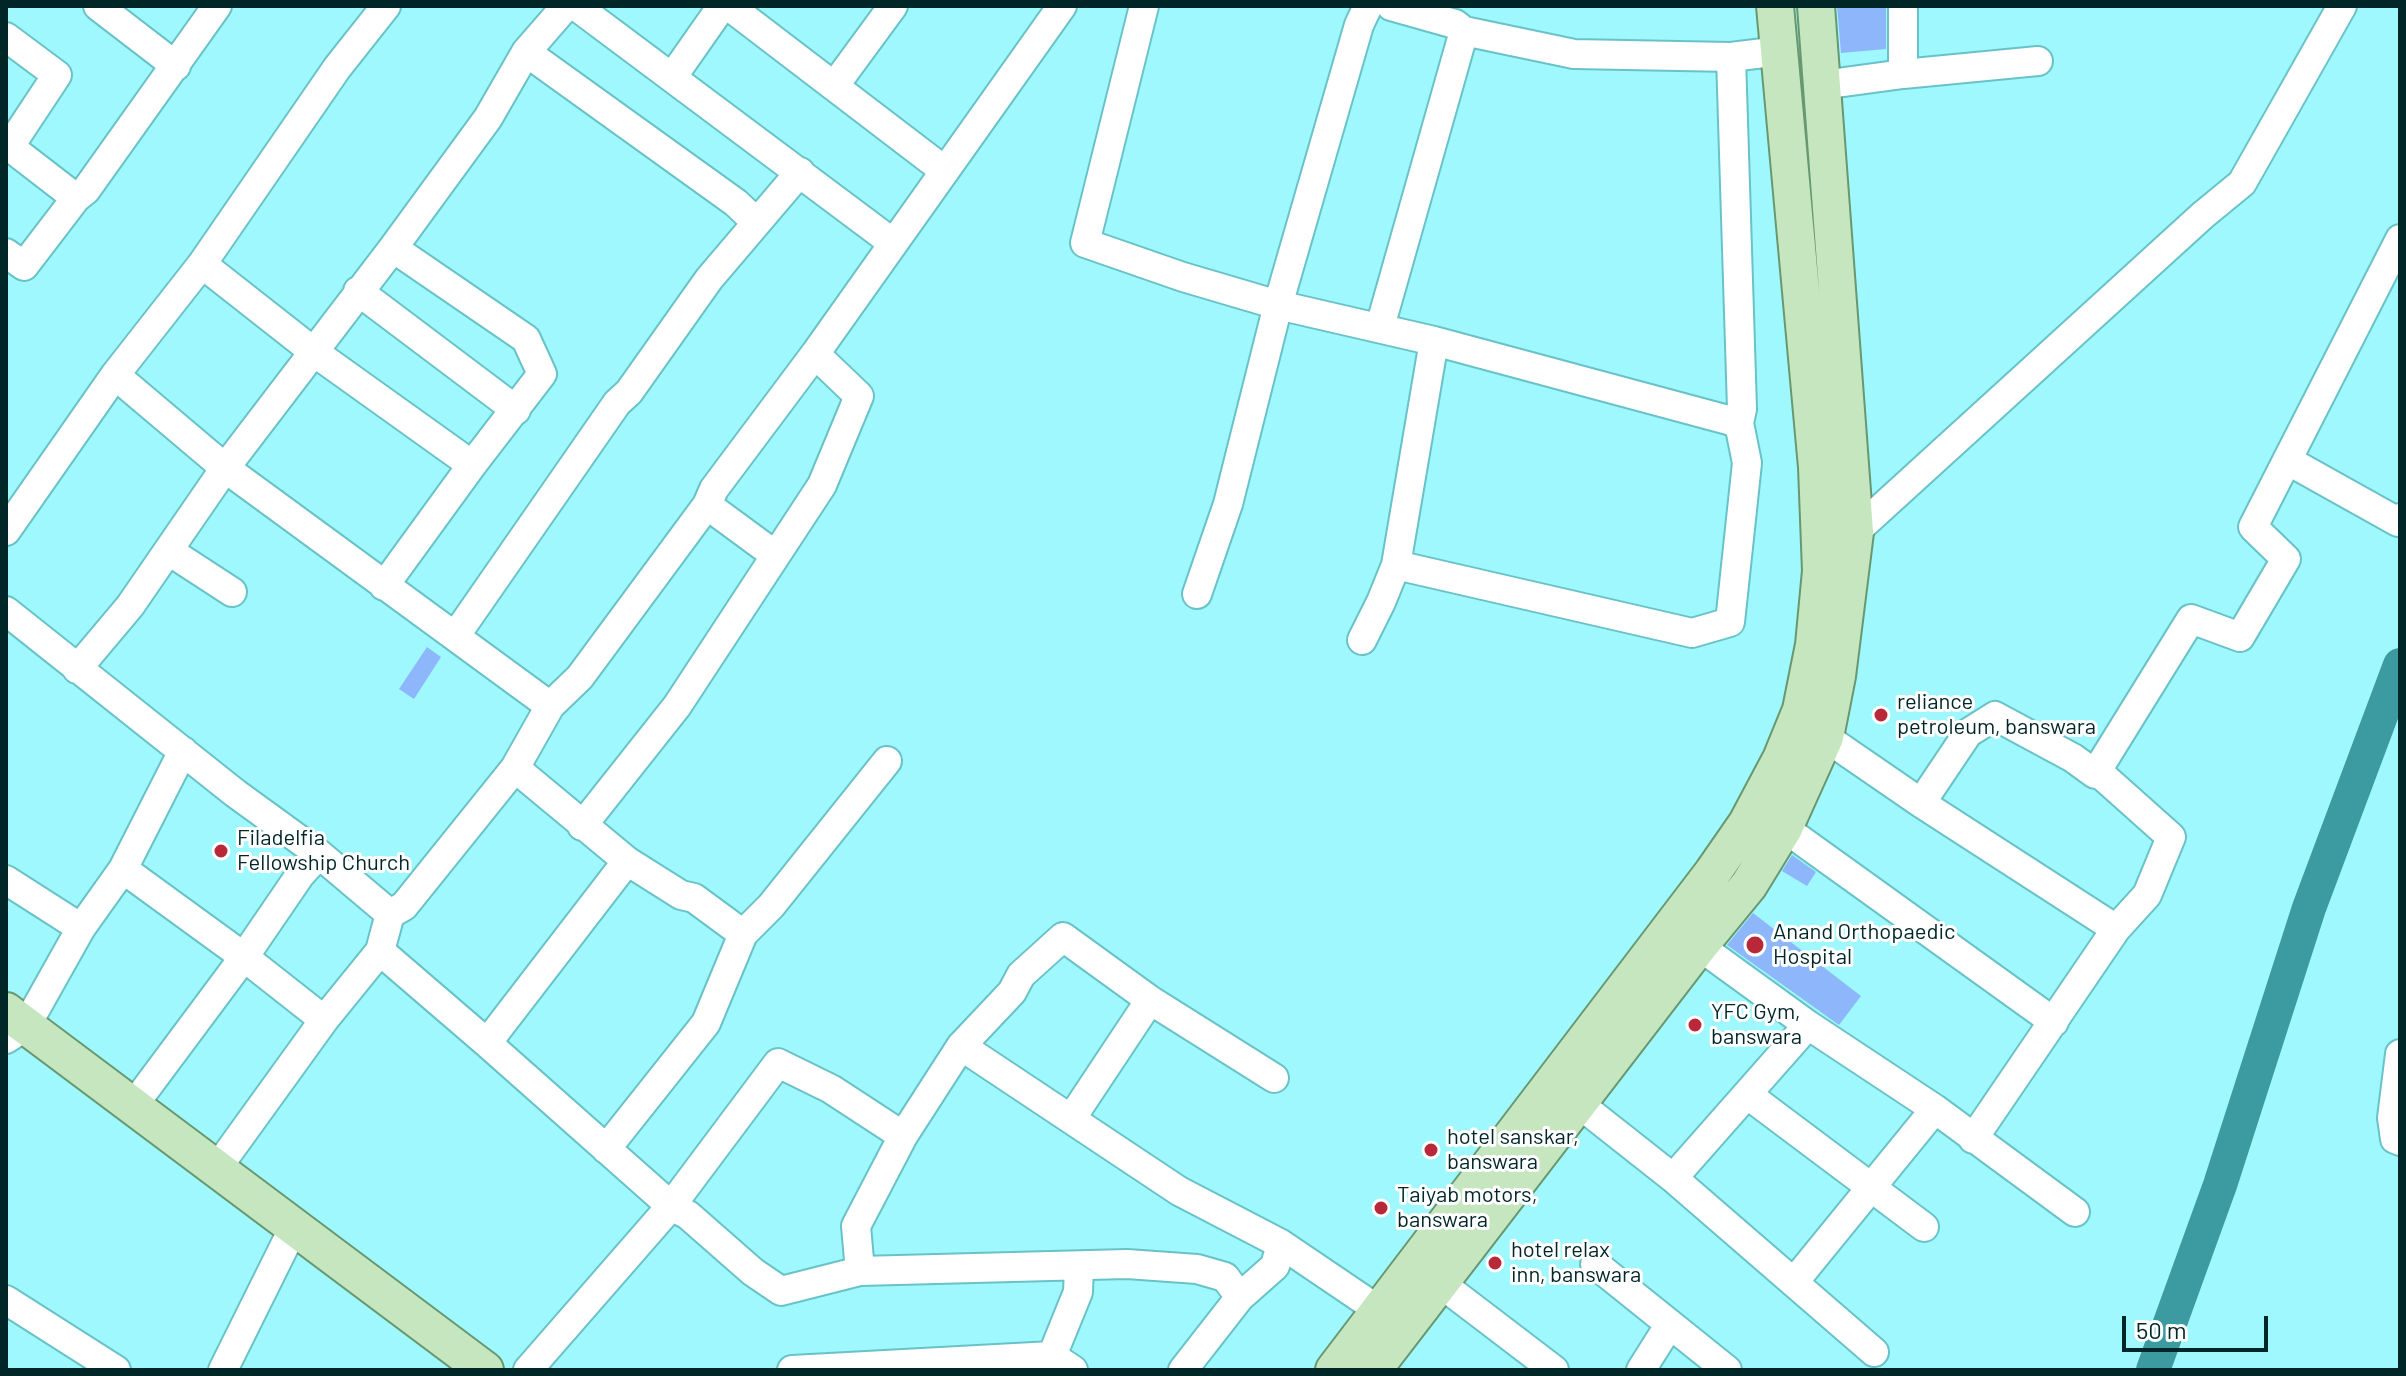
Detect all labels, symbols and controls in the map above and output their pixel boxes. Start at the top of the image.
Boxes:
place label: reliance petroleum, banswara [1897,689,2096,740]
marker: reliance petroleum, banswara [1872,706,1890,724]
place label: Filadelfia Fellowship Church [237,825,410,876]
marker: Filadelfia Fellowship Church [212,842,230,860]
place label: Anand Orthopaedic Hospital [1773,919,1955,970]
marker: Anand Orthopaedic Hospital [1744,934,1766,956]
place label: YFC Gym, banswara [1711,999,1802,1050]
marker: YFC Gym, banswara [1686,1016,1704,1034]
place label: hotel sanskar, banswara [1447,1124,1579,1176]
marker: hotel sanskar, banswara [1422,1141,1440,1159]
place label: Taiyab motors, banswara [1397,1182,1537,1234]
marker: Taiyab motors, banswara [1372,1199,1390,1217]
place label: hotel relax inn, banswara [1511,1237,1641,1288]
marker: hotel relax inn, banswara [1486,1254,1504,1272]
scale bar [2126,1300,2272,1350]
text: 50 m [2136,1315,2187,1344]

